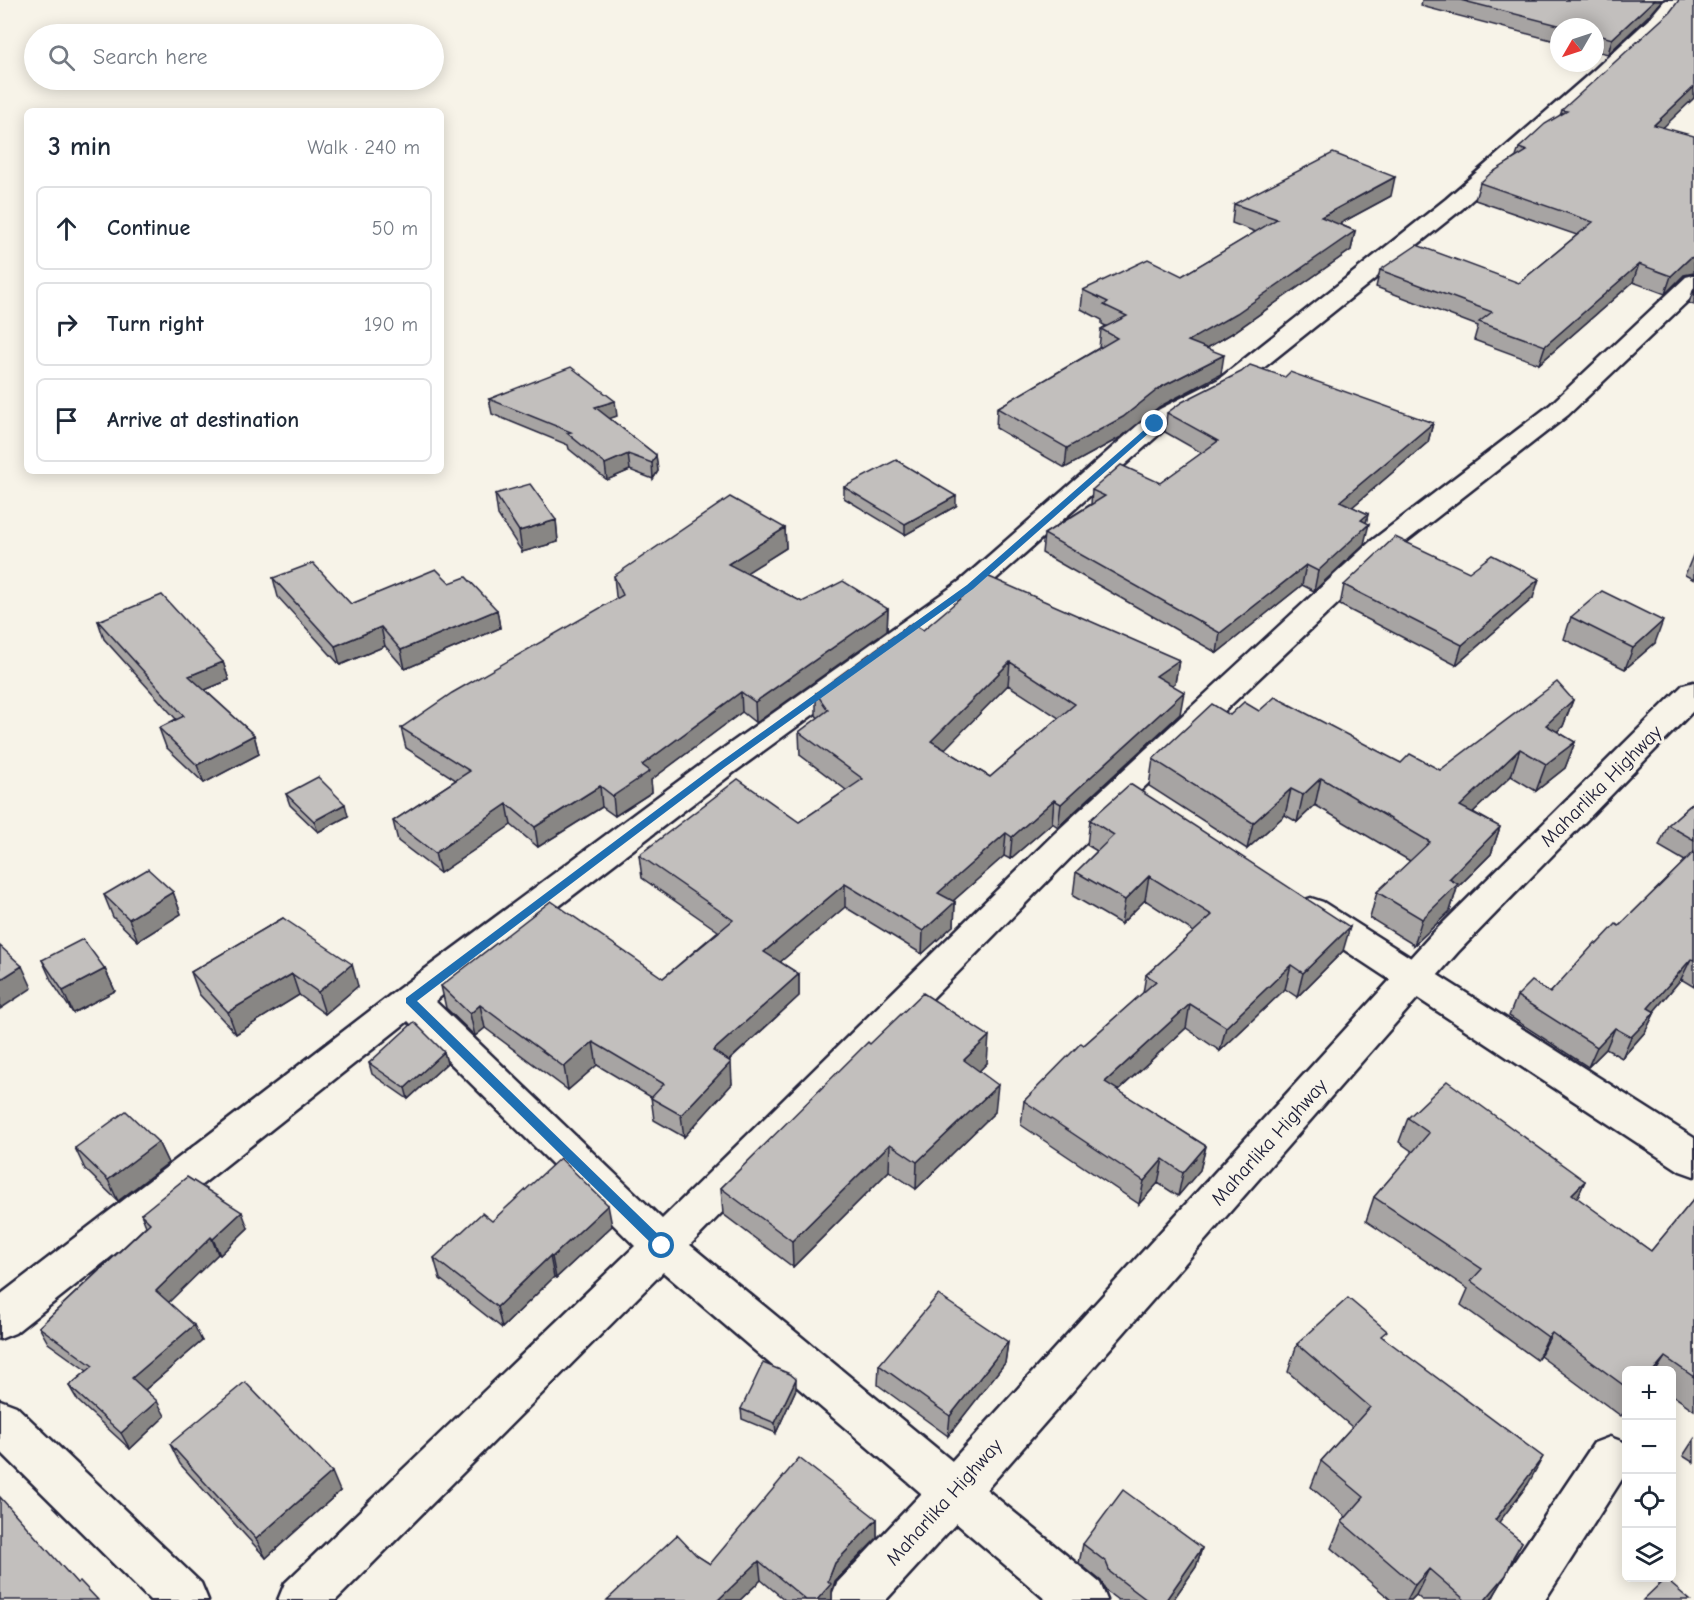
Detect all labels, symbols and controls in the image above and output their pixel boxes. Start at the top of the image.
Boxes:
north arrow [1550,18,1604,72]
search box [24,24,444,90]
icon: search [45,41,78,74]
text: Search here [93,44,208,70]
text: 3 min [48,132,111,162]
text: Walk · 240 m [307,136,420,159]
icon: ahead [50,212,83,245]
text: Continue [107,215,190,241]
text: 50 m [372,217,418,240]
icon: right [50,308,83,341]
text: Turn right [107,311,204,337]
text: 190 m [364,313,418,336]
icon: arrive [50,404,83,437]
text: Arrive at destination [107,407,299,433]
route end [1141,410,1167,436]
street label: Maharlika Highway [1535,720,1667,852]
street label: Maharlika Highway [1206,1074,1332,1210]
route start [648,1232,674,1258]
map controls [1622,1366,1676,1582]
button: + [1622,1366,1676,1420]
button: − [1622,1420,1676,1474]
street label: Maharlika Highway [881,1434,1007,1570]
button: locate [1622,1474,1676,1528]
button: layers [1622,1528,1676,1582]

